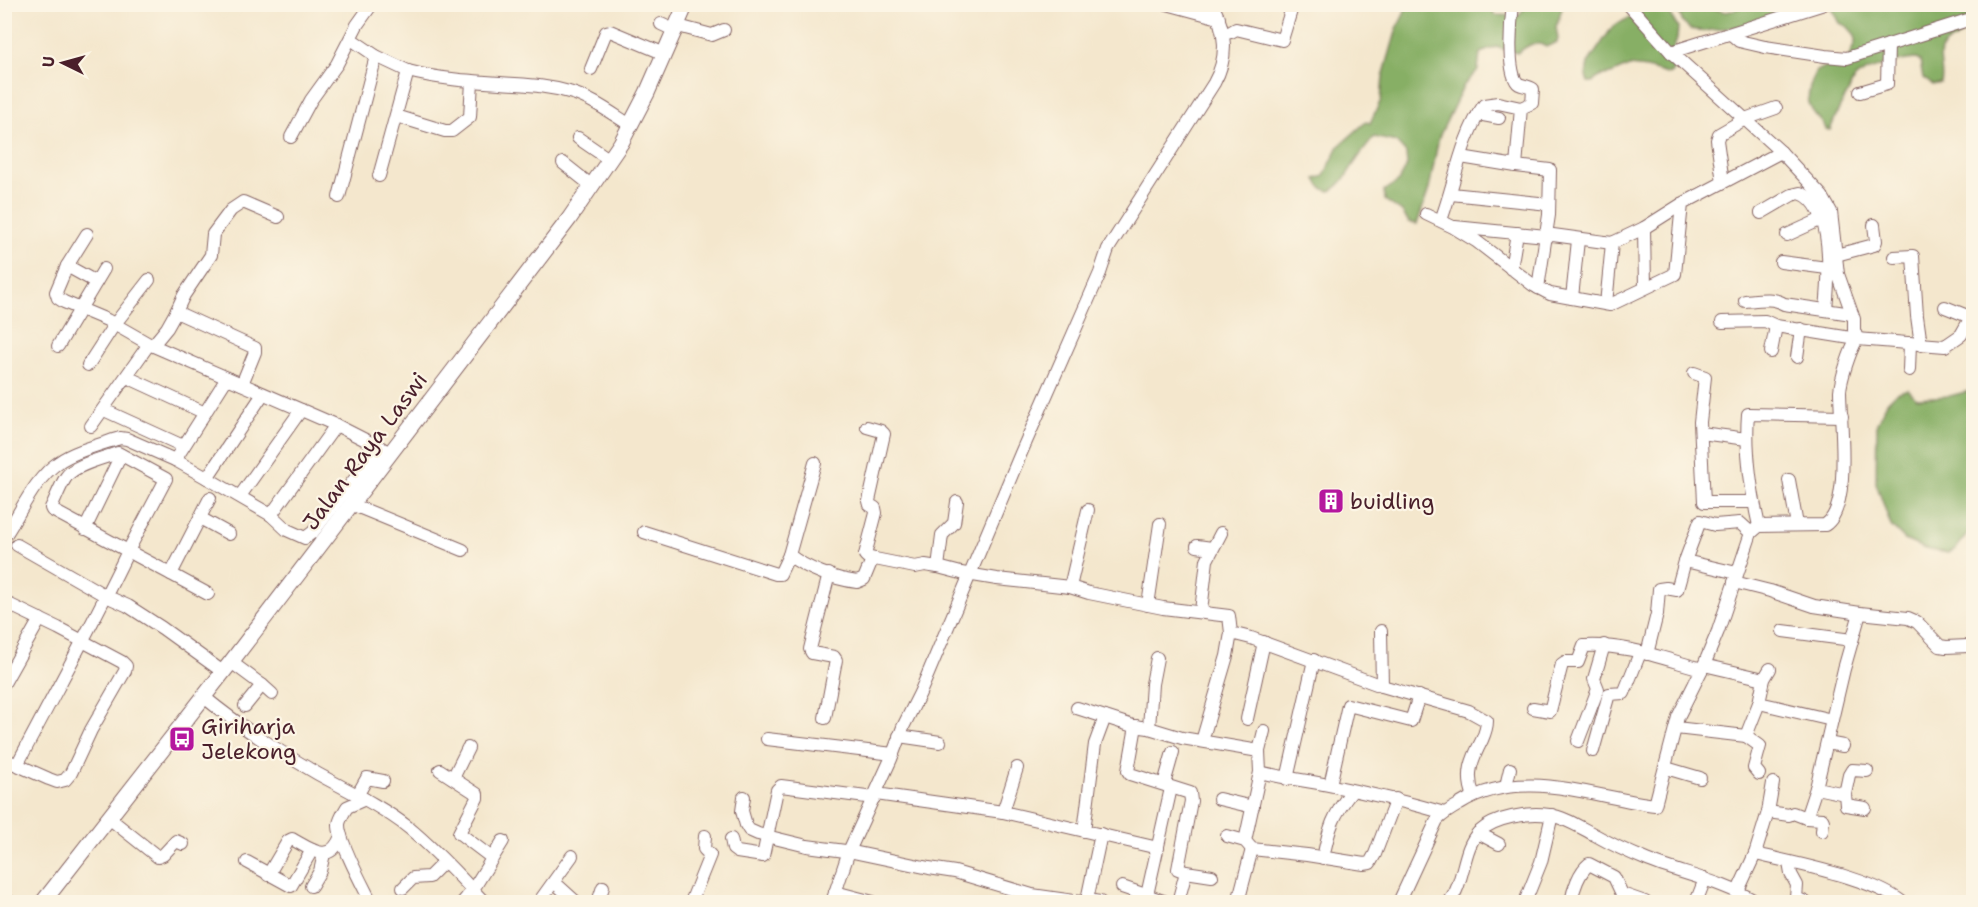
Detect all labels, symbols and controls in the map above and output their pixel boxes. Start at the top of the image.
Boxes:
north arrow [33,33,93,93]
text: U [38,55,59,68]
street label: Jalan Raya Laswi [296,366,434,536]
building icon: buidling [1316,486,1346,516]
place label: buidling [1350,487,1434,516]
place label: Giriharja Jelekong [201,712,297,766]
bus stop icon: Giriharja Jelekong [167,724,197,754]

